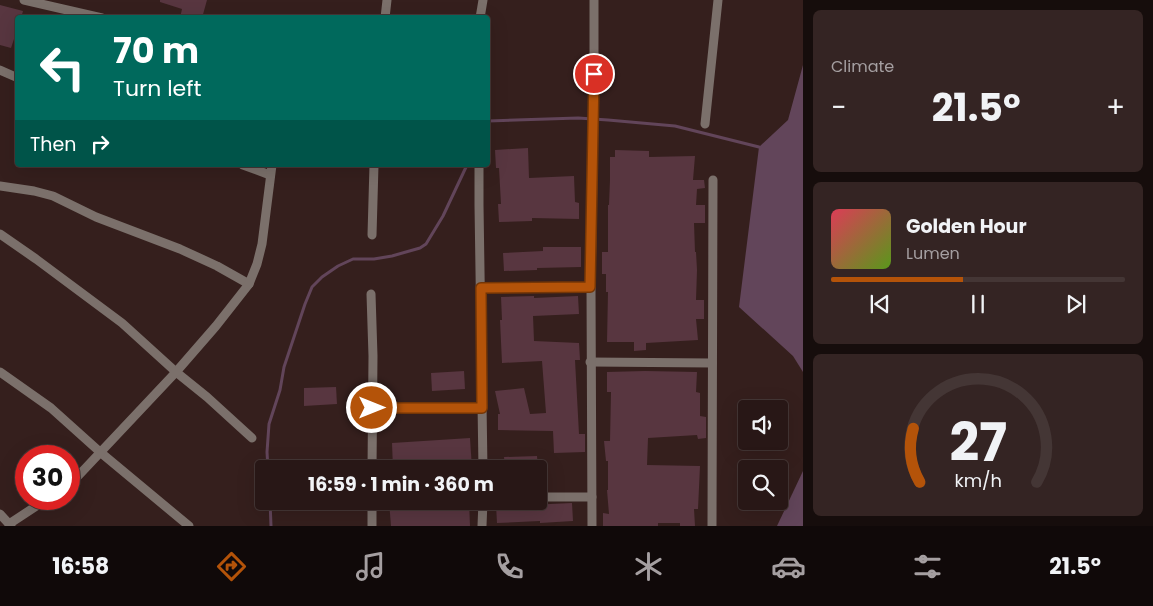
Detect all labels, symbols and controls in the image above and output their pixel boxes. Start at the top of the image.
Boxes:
text: 70 m [113,26,199,75]
icon: left [30,35,95,100]
pin [573,53,615,95]
text: Climate [831,55,894,78]
icon: arrive [580,60,608,88]
text: Turn left [113,73,201,104]
text: 21.5° [932,81,1021,134]
text: − [831,88,846,127]
text: + [1106,88,1125,127]
icon: right [86,130,114,158]
text: Then [30,131,76,158]
text: Golden Hour [906,213,1027,240]
text: Lumen [906,242,960,265]
icon: previous [866,290,894,318]
icon: pause [964,290,992,318]
icon: next [1062,290,1090,318]
position arrow [345,381,397,433]
map controls [738,400,788,510]
button: sound [738,400,788,450]
text: 27 [949,406,1007,479]
speed limit sign: 30 [15,445,80,510]
button: search [738,460,788,510]
text: km/h [954,468,1002,493]
text: 16:59 · 1 min · 360 m [308,471,494,498]
icon: directions [214,549,249,584]
icon: music [353,549,388,584]
icon: phone [492,549,527,584]
icon: climate [631,549,666,584]
icon: car [771,549,806,584]
icon: filters [910,549,945,584]
text: 16:58 [52,551,109,582]
text: 21.5° [1049,551,1101,582]

